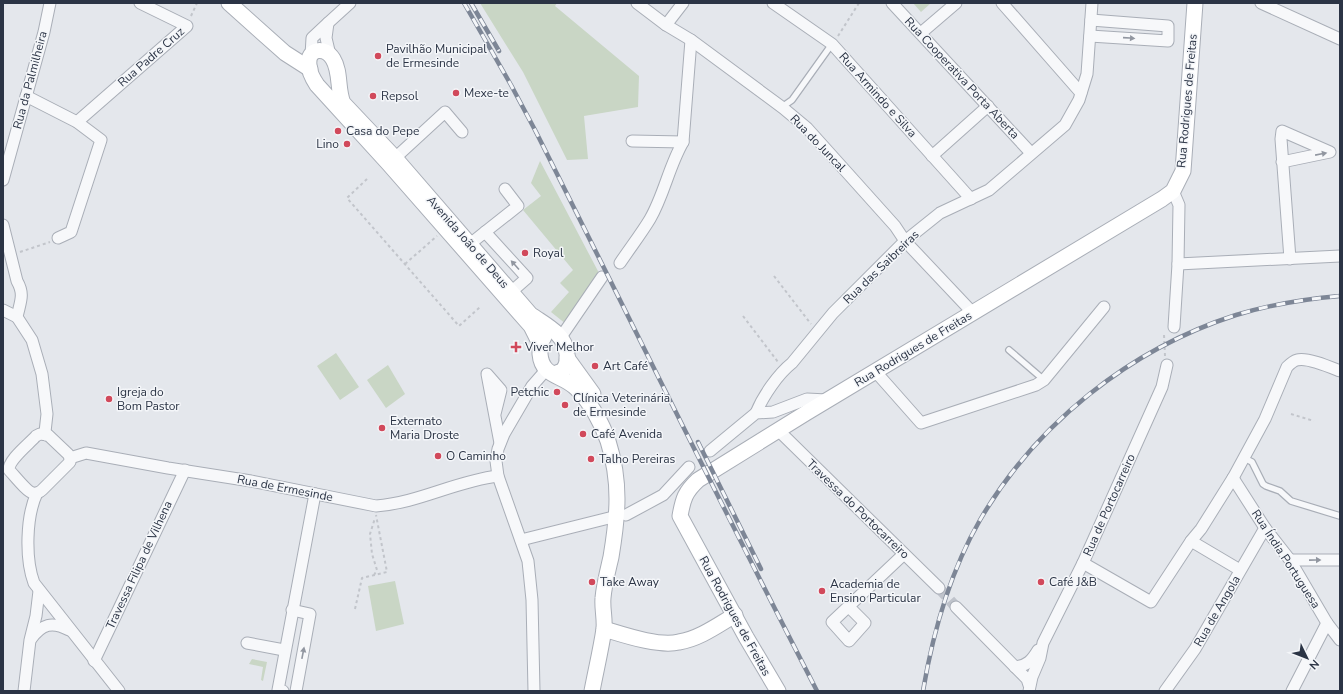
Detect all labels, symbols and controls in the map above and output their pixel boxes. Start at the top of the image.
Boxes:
street label: Rua Cooperativa Porta Aberta [901,14,1023,142]
street label: Rua Padre Cruz [114,23,188,90]
street label: Rua da Palmilheira [9,29,51,131]
street label: Rua Rodrigues de Freitas [1173,33,1201,169]
one-way arrow [1123,35,1135,42]
place label: Pavilhão Municipal de Ermesinde [386,41,487,71]
street label: Rua Armindo e Silva [835,49,921,141]
marker: Pavilhão Municipal de Ermesinde [373,51,383,61]
place label: Mexe-te [464,85,509,101]
place label: Repsol [381,88,419,104]
marker: Mexe-te [451,88,461,98]
marker: Repsol [368,91,378,101]
street label: Rua do Juncal [787,111,850,175]
place label: Casa do Pepe [346,123,419,139]
marker: Casa do Pepe [333,126,343,136]
place label: Lino [316,136,339,152]
marker: Lino [342,139,352,149]
one-way arrow [1315,151,1327,157]
street label: Avenida João de Deus [423,192,513,292]
street label: Rua das Saibreiras [840,226,923,307]
place label: Royal [533,245,564,261]
marker: Royal [520,248,530,258]
one-way arrow [511,260,520,270]
street label: Rua Rodrigues de Freitas [851,307,975,390]
place label: Viver Melhor [524,339,595,355]
marker: Viver Melhor [510,341,522,353]
place label: Art Café [603,358,648,374]
marker: Art Café [590,361,600,371]
place label: Igreja do Bom Pastor [117,384,180,414]
place label: Petchic [510,384,549,400]
marker: Petchic [552,387,562,397]
place label: Clínica Veterinária de Ermesinde [573,390,670,420]
marker: Igreja do Bom Pastor [104,394,114,404]
marker: Clínica Veterinária de Ermesinde [560,400,570,410]
place label: Externato Maria Droste [390,413,459,443]
marker: Externato Maria Droste [377,423,387,433]
place label: Café Avenida [591,426,662,442]
marker: Café Avenida [578,429,588,439]
place label: O Caminho [446,448,506,464]
marker: O Caminho [433,451,443,461]
place label: Talho Pereiras [599,451,675,467]
street label: Rua de Portocarreiro [1079,451,1139,559]
marker: Talho Pereiras [586,454,596,464]
street label: Travessa do Portocarreiro [803,456,913,563]
street label: Rua de Ermesinde [236,471,334,505]
street label: Travessa Filipa de Vilhena [102,498,176,632]
street label: Rua Índia Portuguesa [1248,506,1324,612]
street label: Rua Rodrigues de Freitas [695,553,775,679]
one-way arrow [1309,557,1322,563]
street label: Rua de Angola [1190,572,1244,650]
place label: Take Away [600,574,660,590]
place label: Café J&B [1049,574,1097,590]
place label: Academia de Ensino Particular [830,576,921,606]
marker: Take Away [587,577,597,587]
marker: Café J&B [1036,577,1046,587]
marker: Academia de Ensino Particular [817,586,827,596]
north arrow [1287,638,1327,678]
one-way arrow [300,647,306,659]
text: N [1306,656,1322,673]

